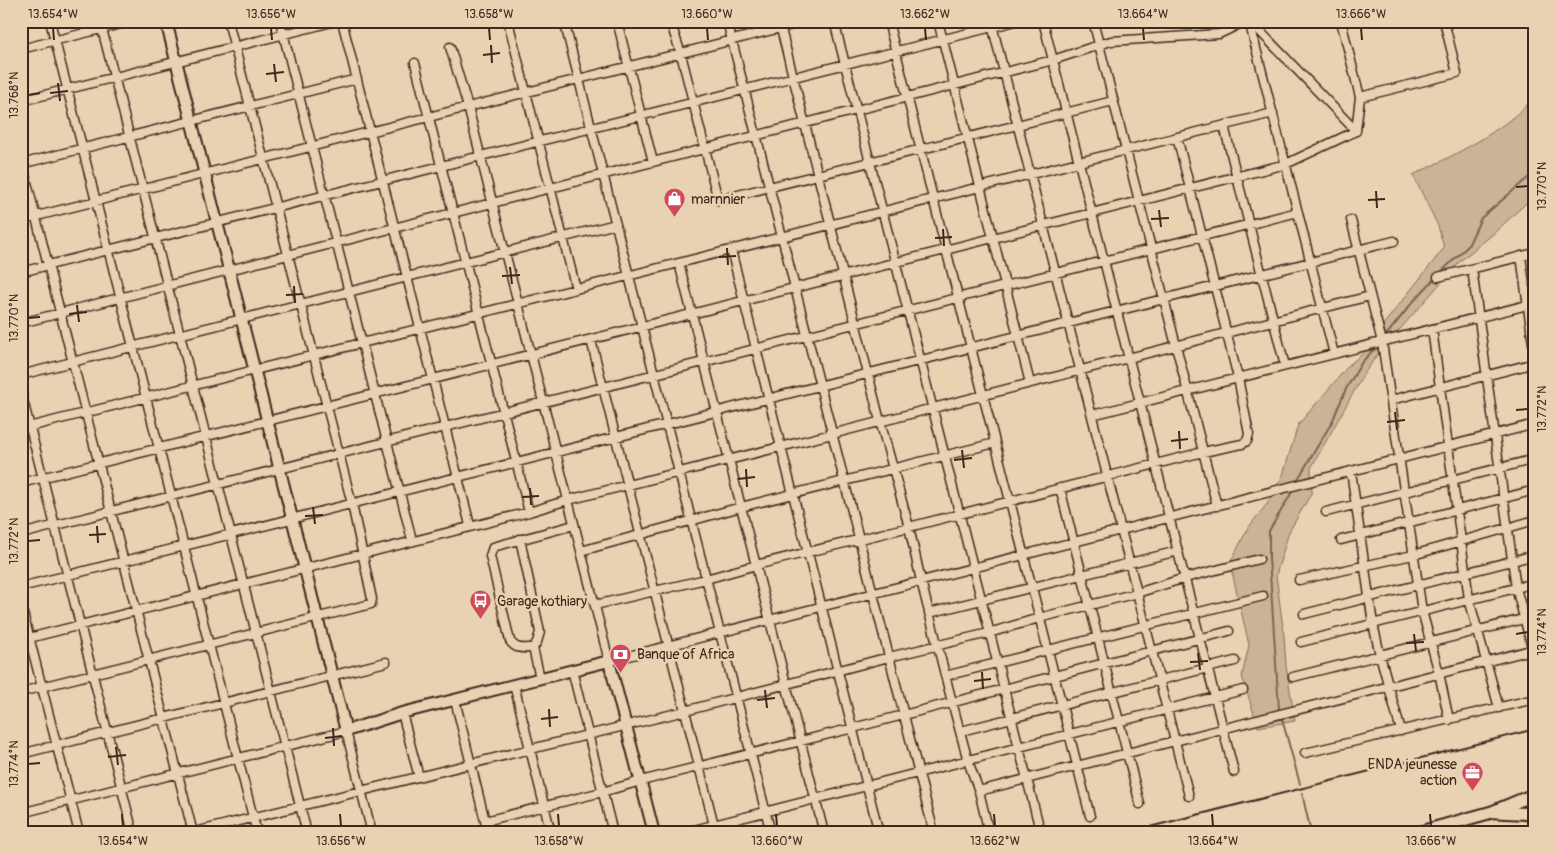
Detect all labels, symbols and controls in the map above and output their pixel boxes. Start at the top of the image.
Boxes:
text: 13.654°W [28,7,78,22]
text: 13.656°W [246,7,296,22]
text: 13.658°W [464,7,514,22]
text: 13.660°W [681,7,733,22]
text: 13.662°W [900,7,950,22]
text: 13.664°W [1118,7,1168,22]
text: 13.666°W [1336,7,1386,22]
text: 13.768°N [7,72,22,118]
text: 13.770°N [1535,162,1550,210]
shop icon: marnnier [663,187,687,218]
place label: marnnier [691,191,745,208]
text: 13.770°N [7,294,22,342]
text: 13.772°N [1535,386,1550,432]
text: 13.772°N [7,518,22,564]
bus stop icon: Garage kothiary [469,589,493,620]
place label: Garage kothiary [497,593,587,610]
text: 13.774°N [1535,608,1550,656]
bank icon: Banque of Africa [609,642,633,673]
place label: Banque of Africa [637,646,735,663]
text: 13.774°N [7,740,22,788]
place label: ENDA jeunesse action [1368,756,1457,789]
office icon: ENDA jeunesse action [1461,760,1485,791]
text: 13.654°W [98,834,148,849]
text: 13.656°W [316,834,366,849]
text: 13.658°W [534,834,584,849]
text: 13.660°W [751,834,803,849]
text: 13.662°W [970,834,1020,849]
text: 13.664°W [1188,834,1238,849]
text: 13.666°W [1406,834,1456,849]

